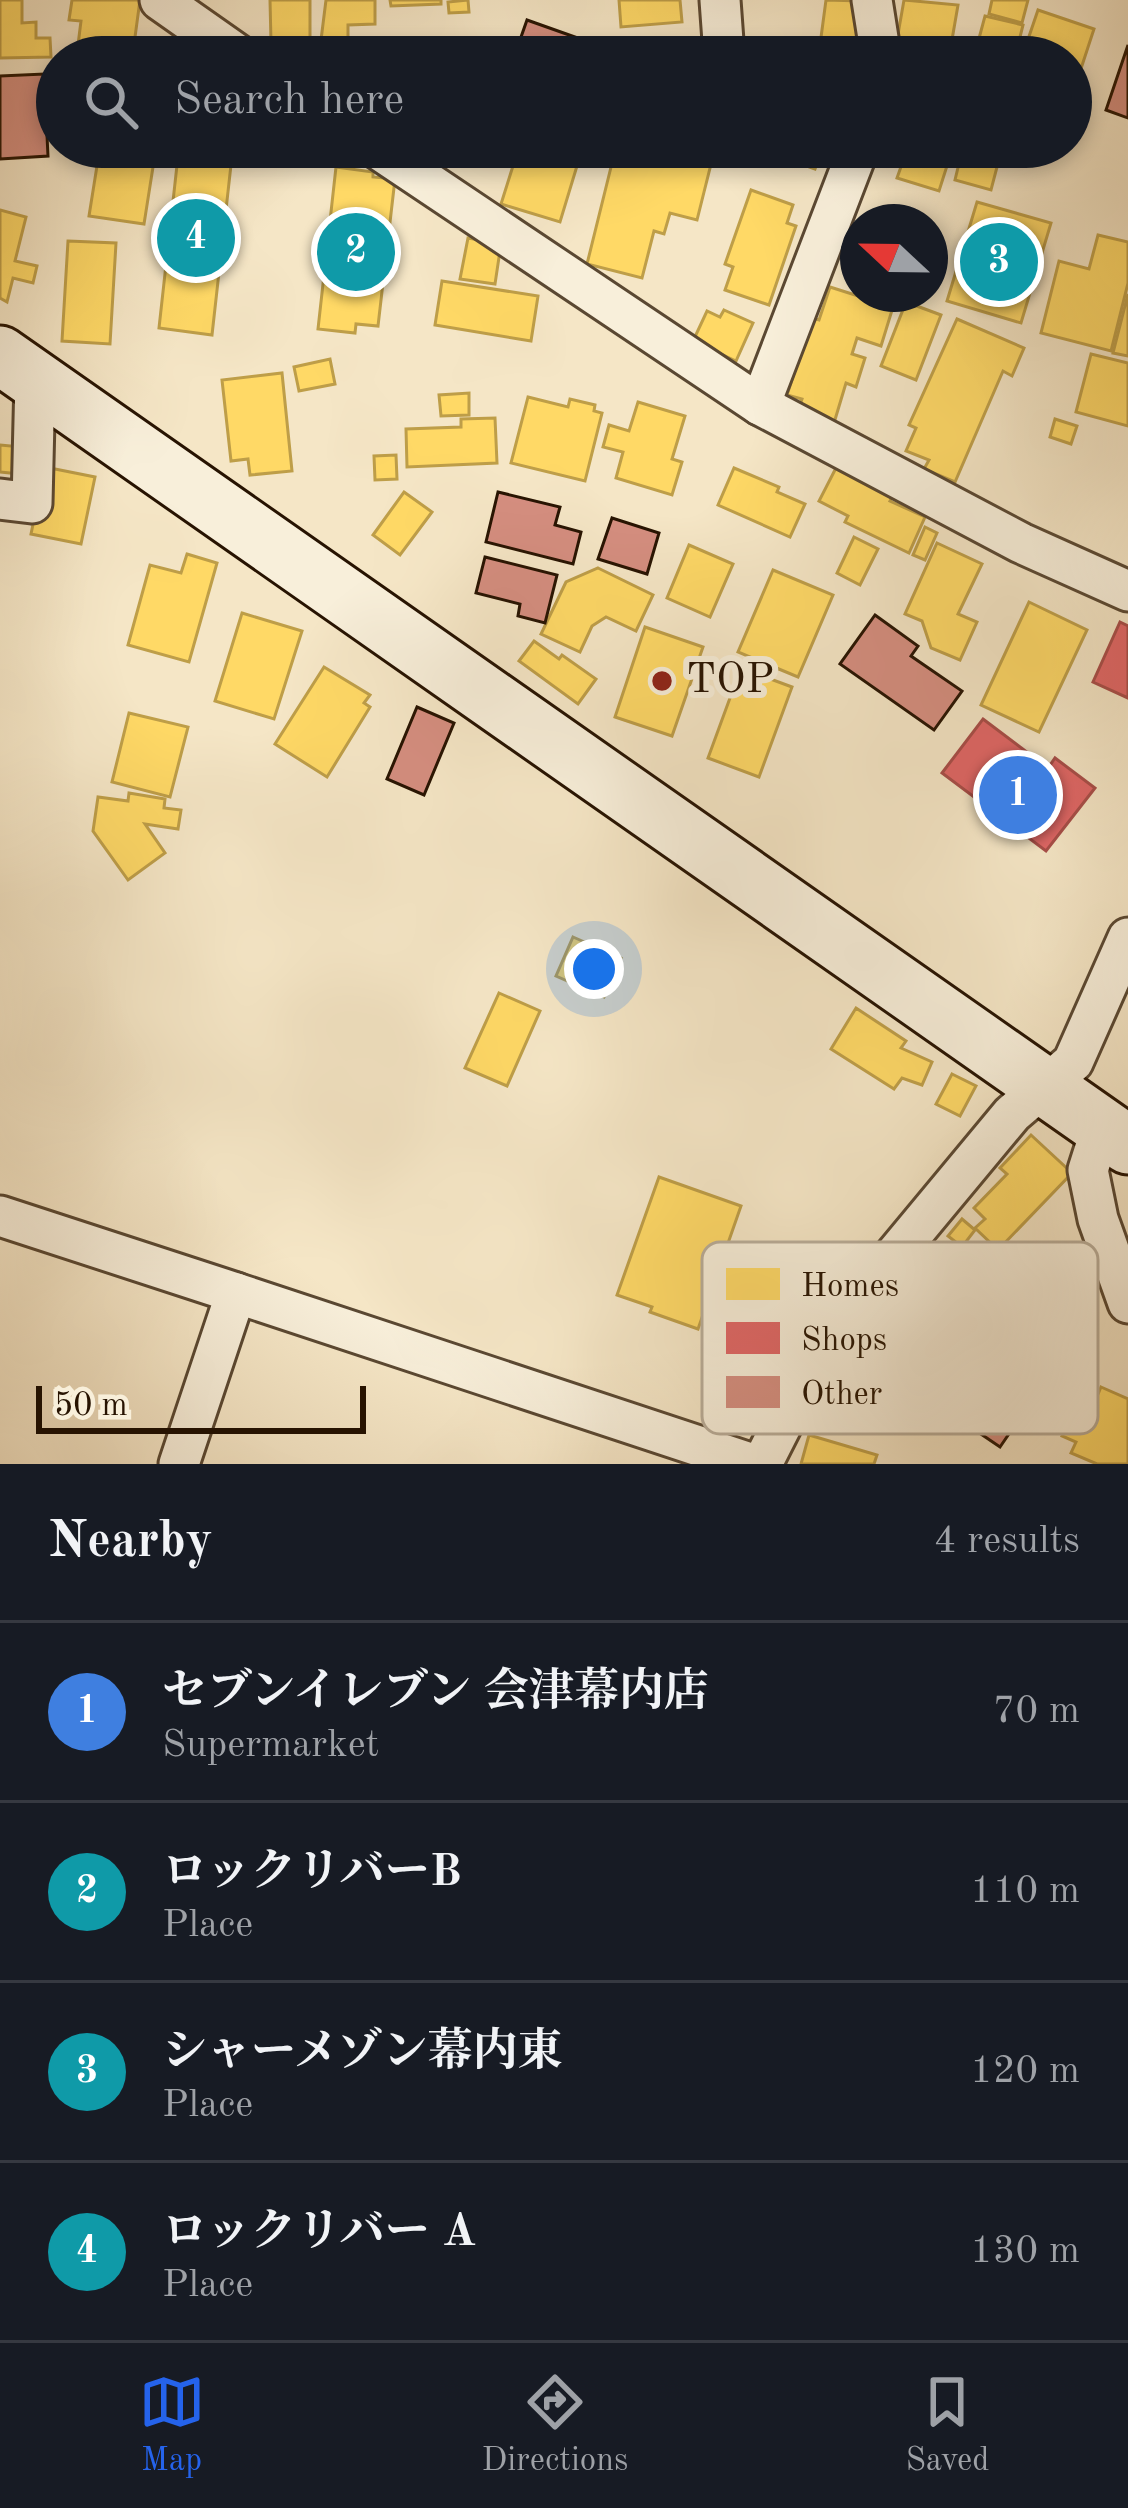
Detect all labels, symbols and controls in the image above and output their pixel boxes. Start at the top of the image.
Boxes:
search box [36,36,1092,168]
icon: search [78,69,144,135]
text: Search here [174,79,404,124]
pin: 4 [157,193,235,283]
north arrow [840,204,948,312]
pin: 2 [317,207,395,297]
pin: 3 [960,217,1038,307]
place label: TOP [686,660,774,702]
marker: TOP [649,668,675,694]
pin: 1 [979,750,1057,840]
your location [564,939,624,999]
legend [702,1242,1098,1434]
text: Homes [801,1271,899,1304]
text: Shops [801,1325,887,1358]
text: Other [801,1379,882,1412]
scale bar [36,1380,366,1433]
text: 50 m [54,1390,128,1423]
text: Nearby [48,1517,213,1568]
text: 4 results [934,1522,1080,1561]
text: セブンイレブン 会津幕内店 [162,1671,709,1716]
text: 1 [76,1692,98,1731]
text: 70 m [993,1692,1080,1731]
text: Supermarket [162,1726,379,1765]
text: ロックリバーB [162,1851,462,1896]
text: 2 [76,1872,98,1911]
text: 110 m [970,1872,1080,1911]
text: Place [162,1906,253,1945]
text: シャーメゾン幕内東 [162,2031,563,2076]
text: 3 [76,2052,98,2091]
text: 120 m [970,2052,1080,2091]
text: Place [162,2086,253,2125]
text: ロックリバー A [162,2211,476,2256]
text: 4 [76,2232,98,2271]
text: 130 m [970,2232,1080,2271]
text: Place [162,2266,253,2305]
tab: Map [139,2369,205,2482]
tab: Directions [482,2369,628,2482]
tab: Saved [905,2369,989,2482]

